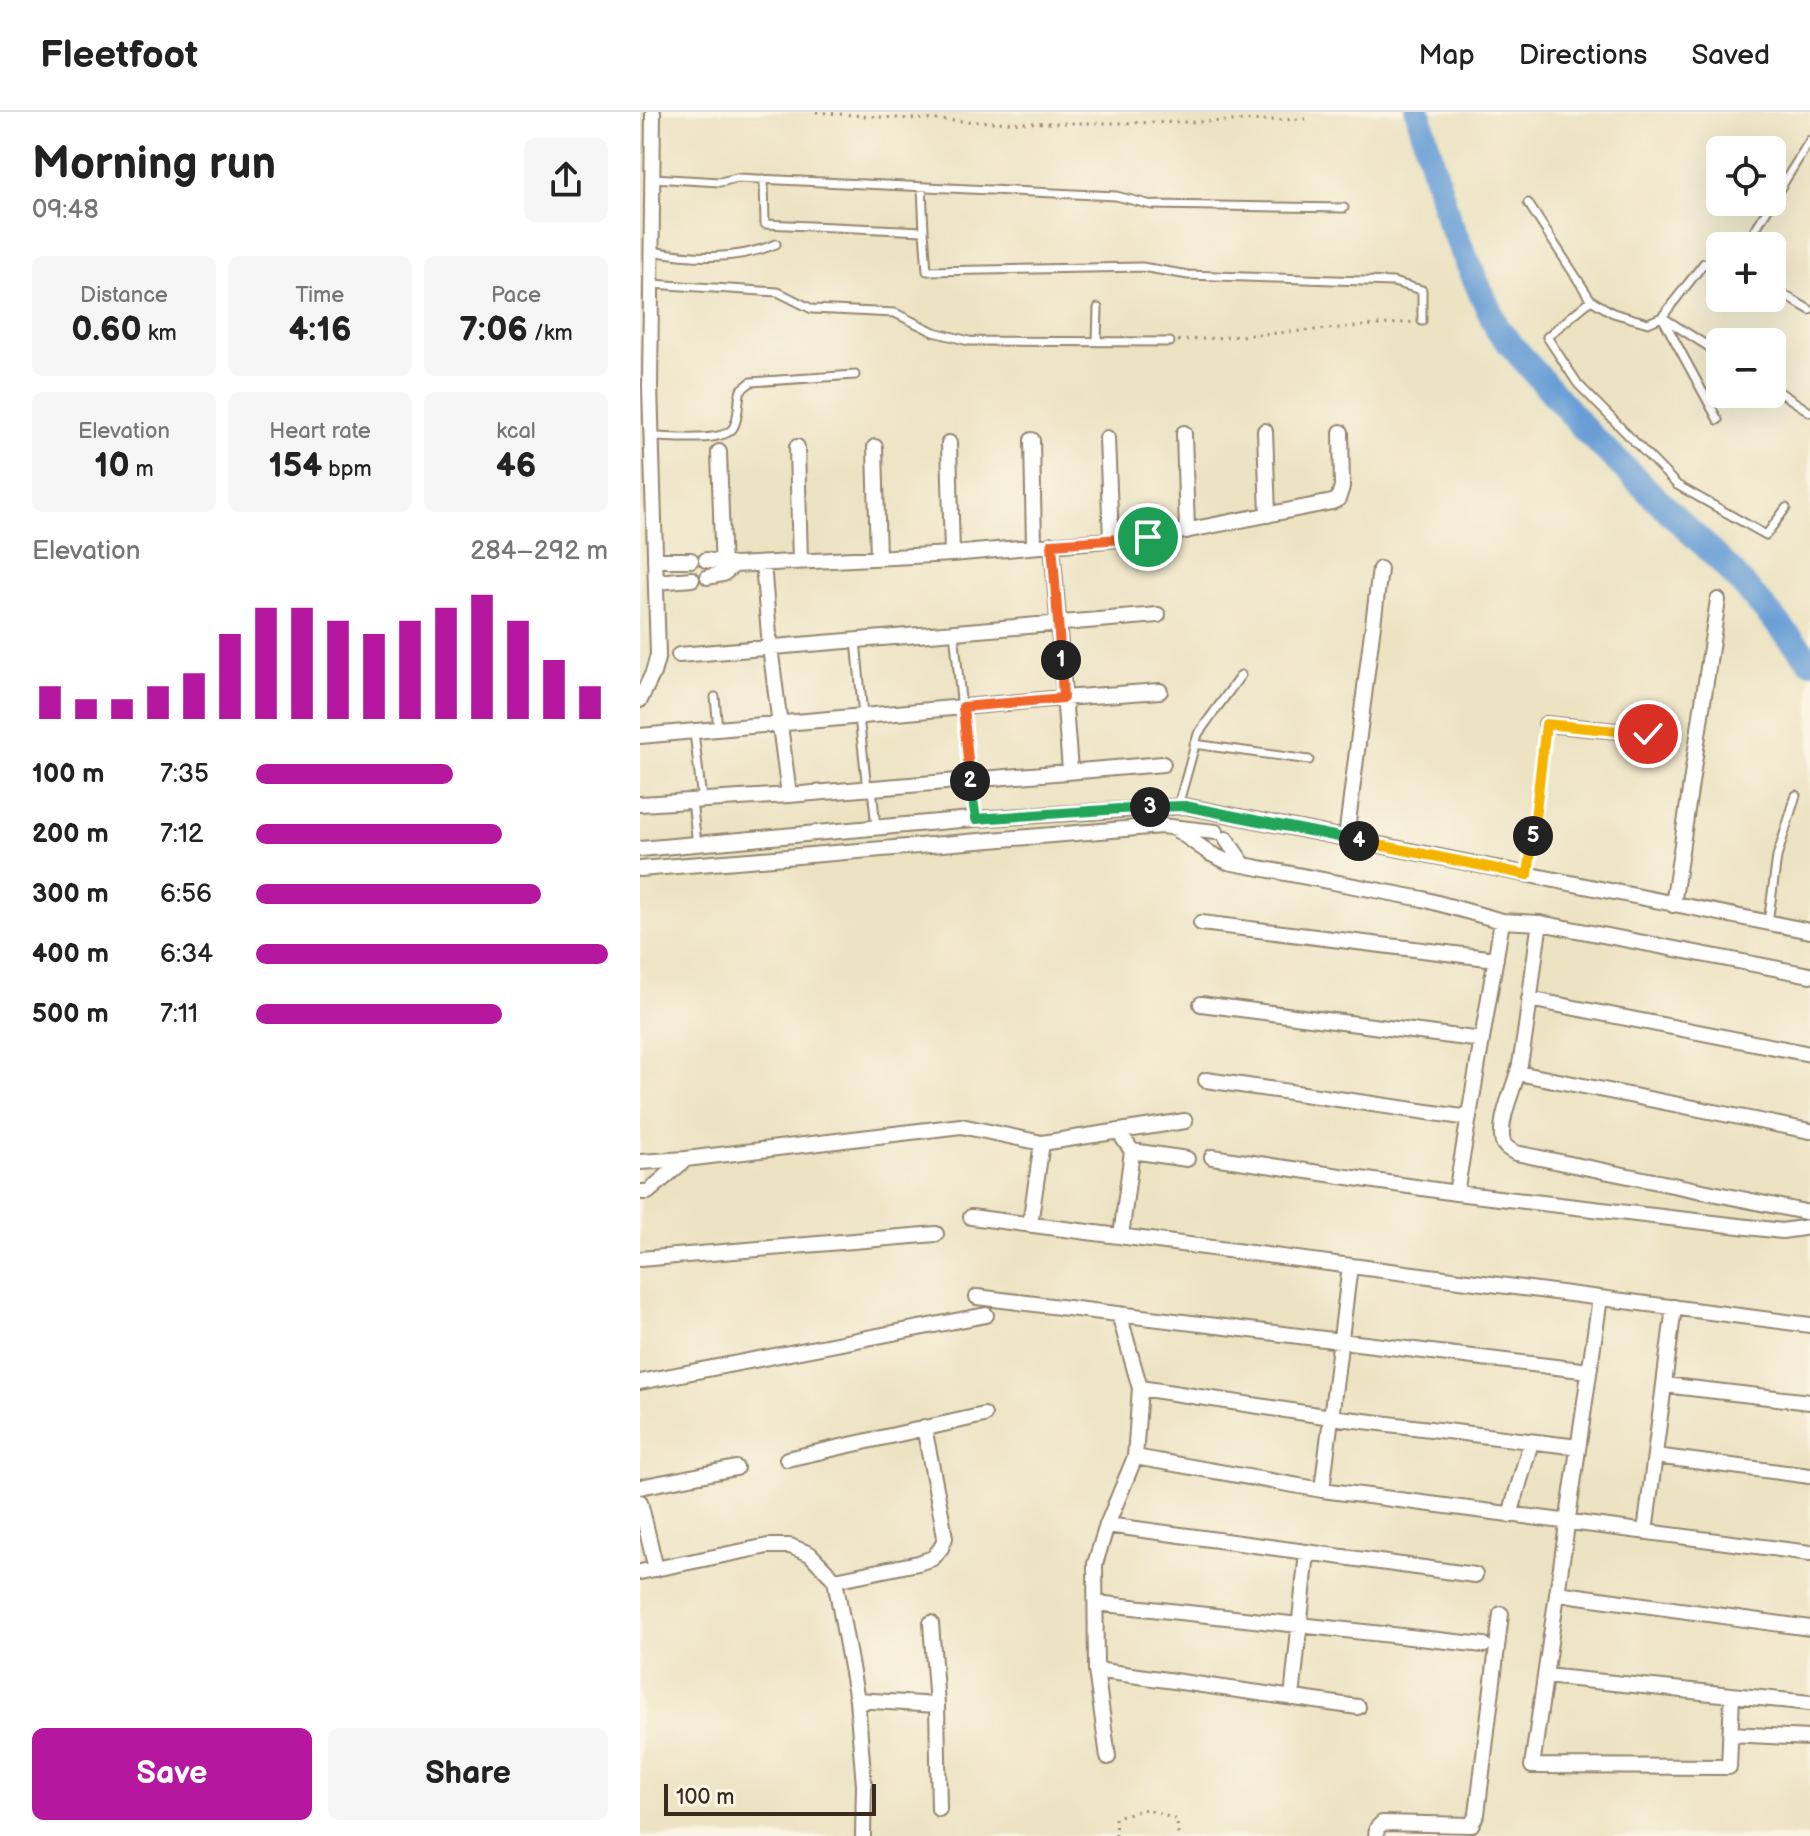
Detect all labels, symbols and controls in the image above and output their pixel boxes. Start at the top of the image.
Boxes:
text: Fleetfoot [40,33,198,78]
text: Map [1418,39,1475,72]
text: Directions [1519,39,1647,72]
text: Saved [1691,39,1770,72]
map controls [1706,136,1786,408]
button: locate [1706,136,1786,216]
text: Morning run [32,138,276,191]
button: share [524,138,608,222]
text: 09:48 [32,195,99,226]
button: + [1706,232,1786,312]
text: Distance [80,282,168,309]
text: Time [296,282,344,309]
text: Pace [491,282,541,309]
text: 0.60 [71,309,142,350]
text: 4:16 [288,309,352,350]
text: 7:06 [459,309,528,350]
text: km [142,320,177,347]
text: /km [528,320,573,347]
button: − [1706,328,1786,408]
text: Elevation [78,418,170,445]
text: Heart rate [269,418,371,445]
text: kcal [496,418,536,445]
text: 10 [94,445,130,486]
text: 154 [268,445,322,486]
text: 46 [496,445,536,486]
text: m [130,456,154,483]
text: bpm [322,456,372,483]
pin [1114,503,1182,571]
icon: arrive [1126,515,1170,559]
text: Elevation [32,536,140,567]
text: 284–292 m [470,536,608,567]
pin: 1 [1041,640,1081,680]
text: 1 [1056,646,1066,673]
pin [1614,700,1682,768]
icon: check [1626,712,1670,756]
text: 100 m [32,759,105,790]
text: 7:35 [160,759,209,790]
pin: 2 [950,761,990,801]
text: 2 [963,767,977,794]
pin: 3 [1130,787,1170,827]
text: 3 [1144,793,1156,820]
pin: 5 [1513,816,1553,856]
text: 200 m [32,819,109,850]
text: 7:12 [160,819,203,850]
pin: 4 [1339,821,1379,861]
text: 5 [1527,822,1539,849]
text: 4 [1353,827,1365,854]
text: 300 m [32,879,109,910]
text: 6:56 [160,879,212,910]
text: 400 m [32,939,109,970]
text: 6:34 [160,939,213,970]
text: 500 m [32,999,109,1030]
text: 7:11 [160,999,198,1030]
button: Save [32,1728,312,1820]
button: Share [328,1728,608,1820]
scale bar [664,1780,876,1816]
text: 100 m [676,1784,735,1811]

